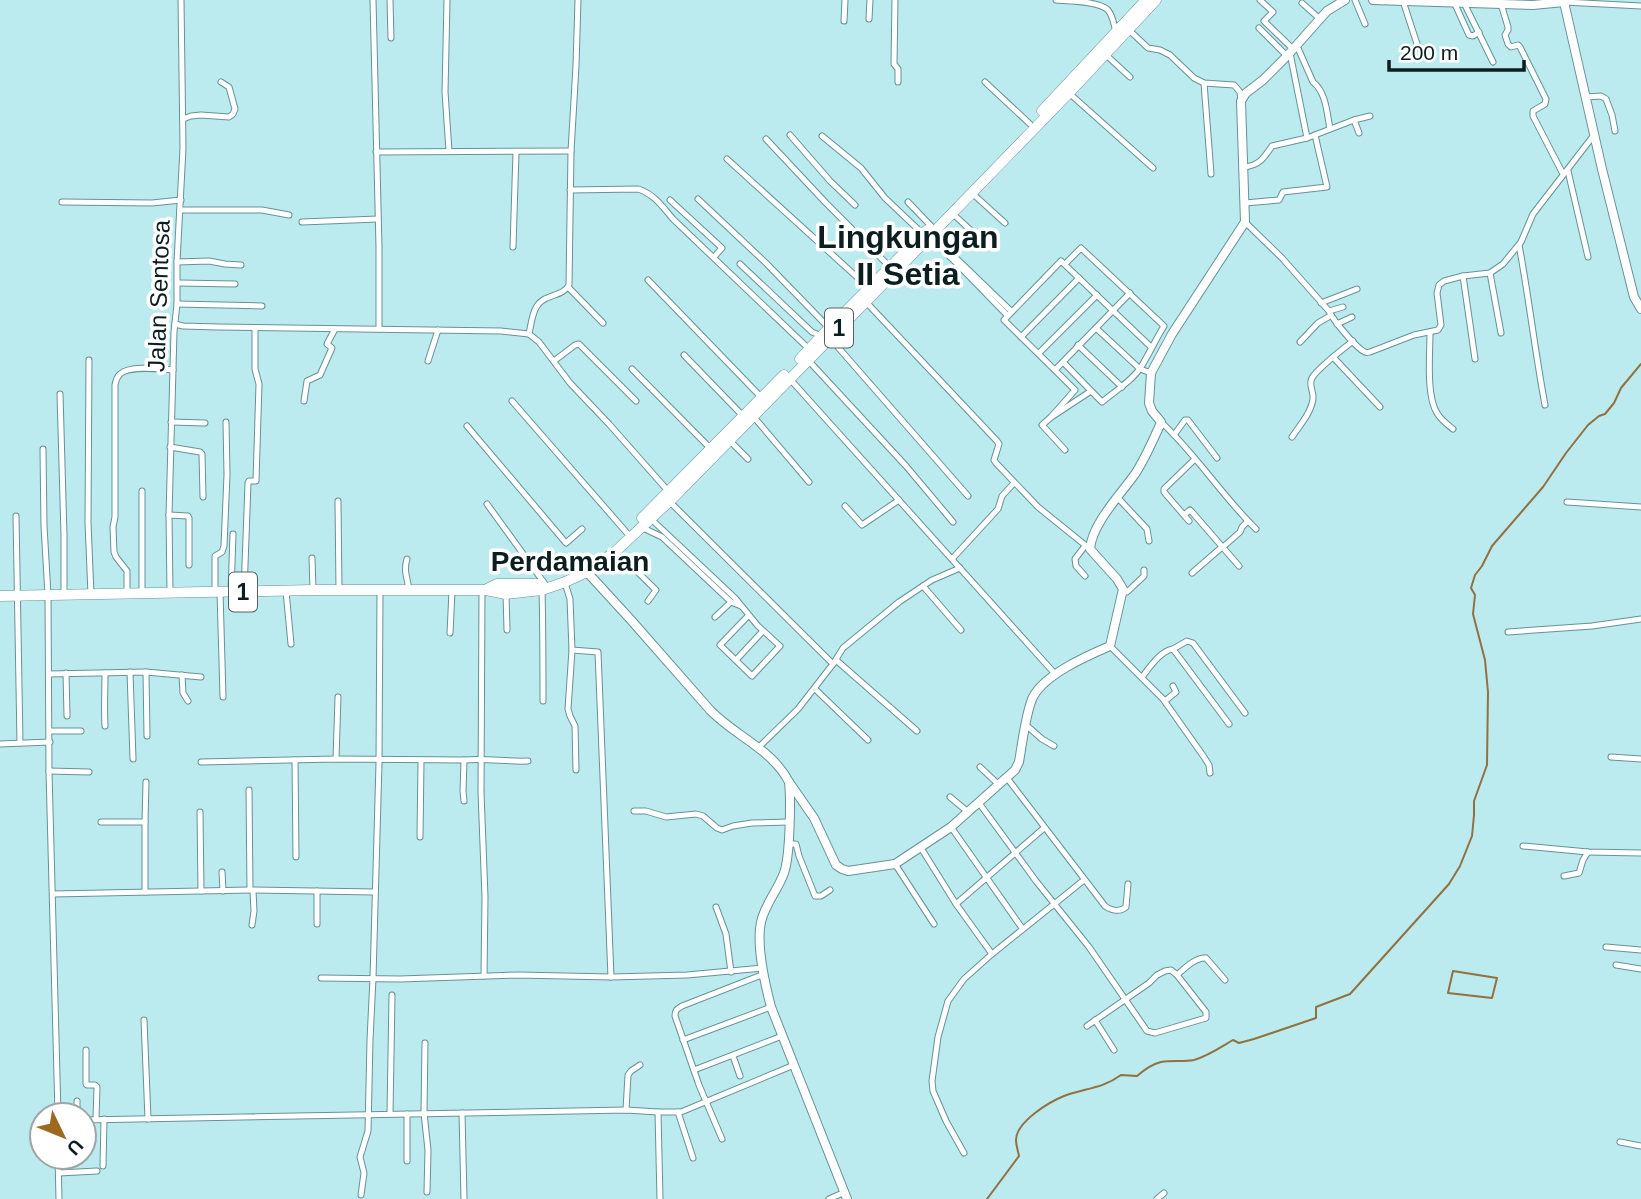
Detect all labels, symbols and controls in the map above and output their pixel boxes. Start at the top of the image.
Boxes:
scale bar [1389,28,1524,72]
text: 200 m [1400,41,1458,64]
street label: Jalan Sentosa [142,219,175,372]
district label: Lingkungan II Setia [817,219,999,292]
road number: 1 [825,308,853,348]
district label: Perdamaian [491,546,649,577]
road number: 1 [229,572,257,612]
north arrow [28,1101,98,1171]
text: U [63,1135,87,1159]

